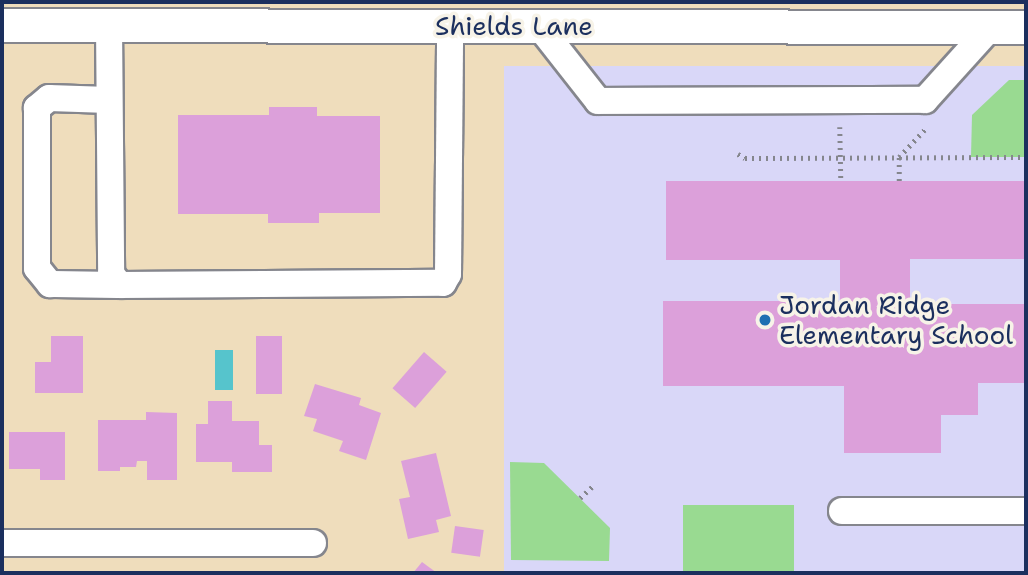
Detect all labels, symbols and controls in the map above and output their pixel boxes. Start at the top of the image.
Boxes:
street label: Shields Lane [435,10,593,42]
place label: Jordan Ridge Elementary School [779,289,1013,350]
marker: Jordan Ridge Elementary School [757,312,773,328]

